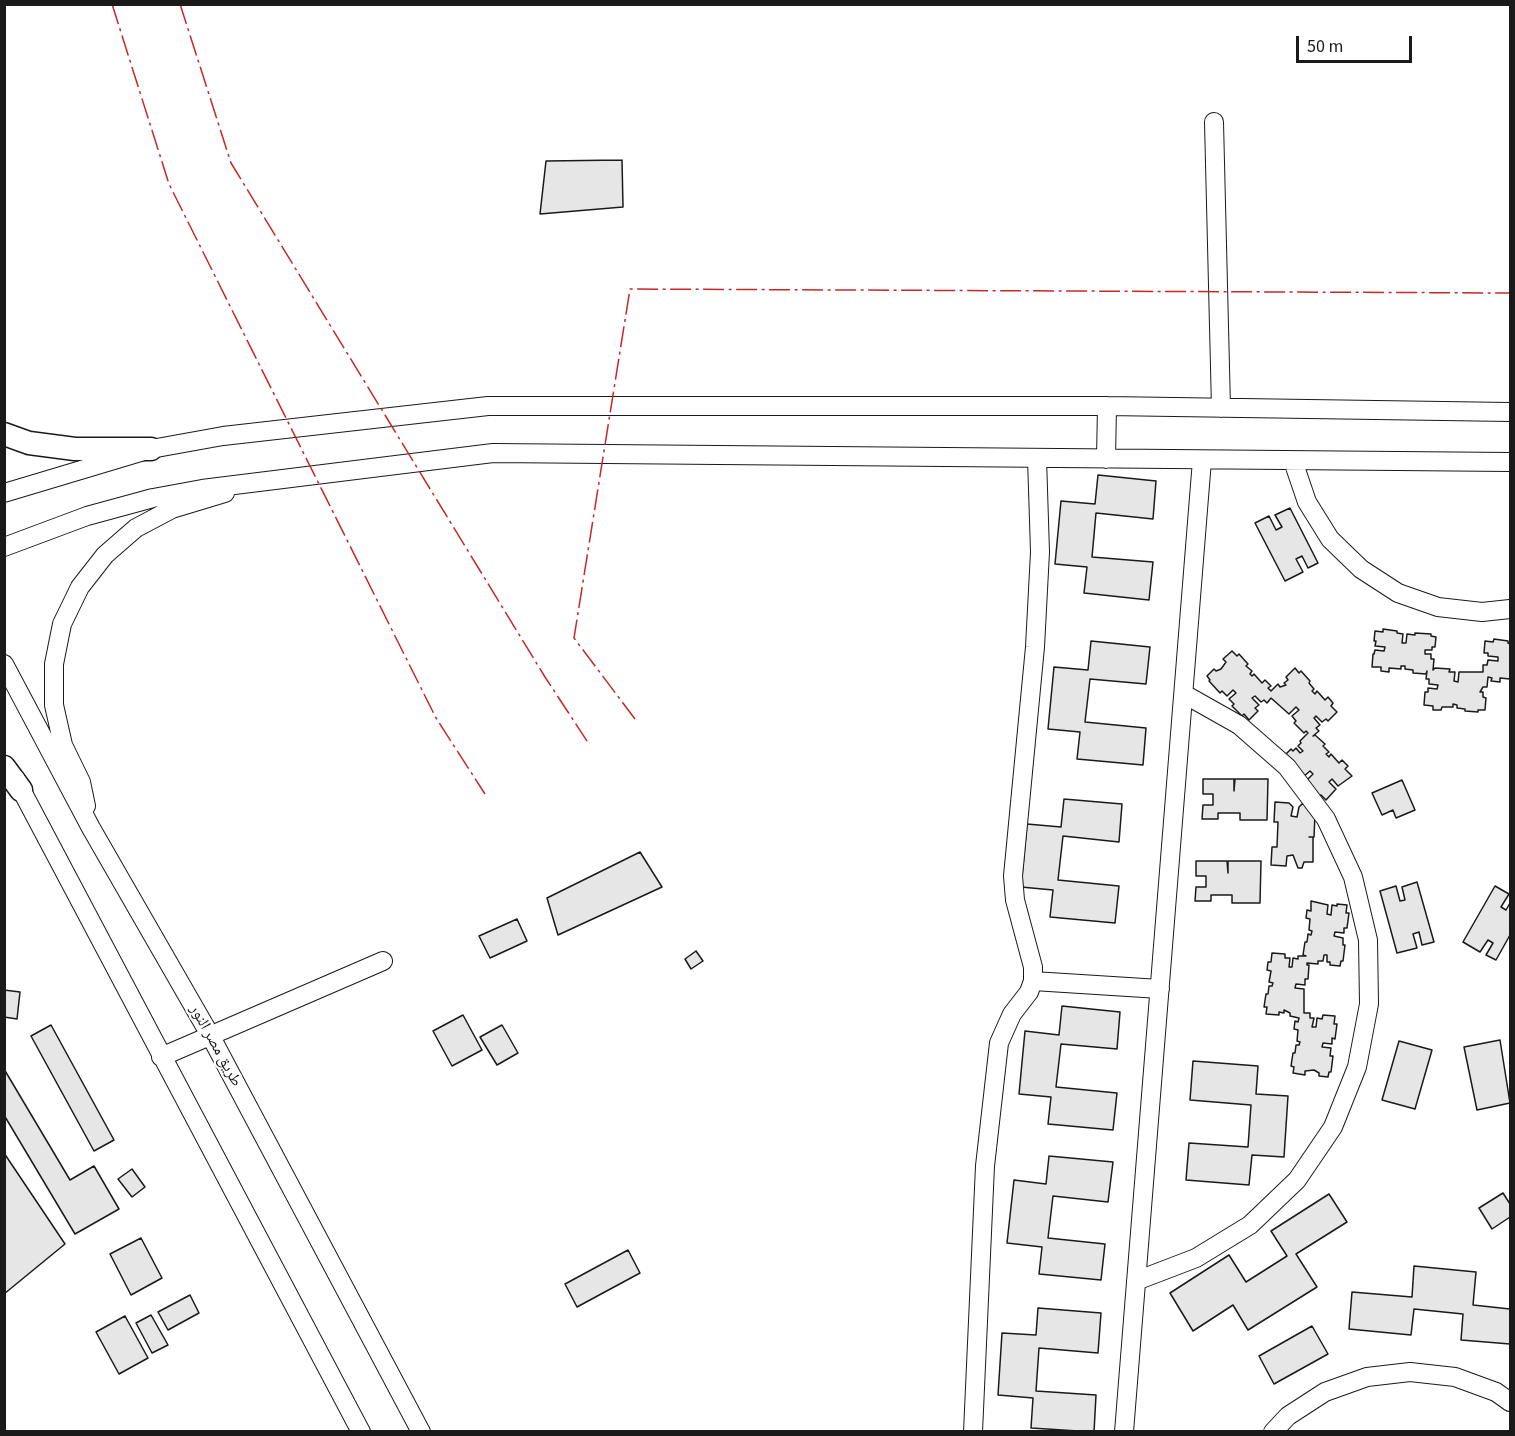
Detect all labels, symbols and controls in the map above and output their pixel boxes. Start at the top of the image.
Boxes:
scale bar [1299,24,1414,62]
text: 50 m [1307,34,1343,59]
street label: طريق مصر النور [185,1002,245,1090]

